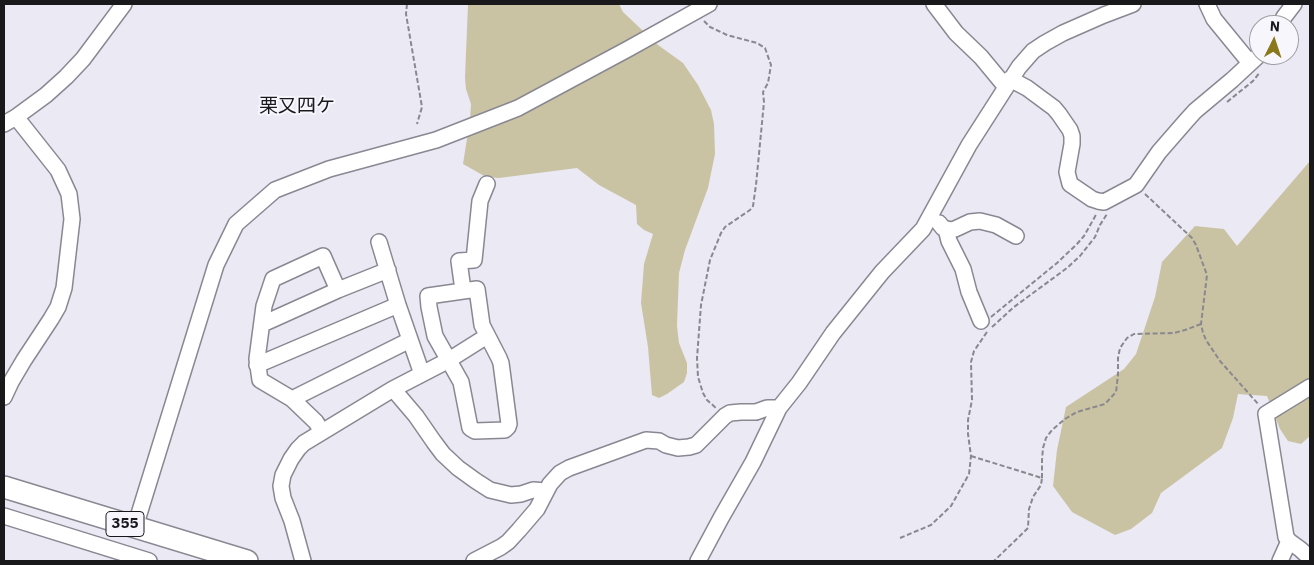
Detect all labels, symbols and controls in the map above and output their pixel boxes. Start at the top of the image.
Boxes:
north arrow [1249,15,1299,65]
text: N [1269,17,1281,35]
district label: 栗又四ケ [259,96,335,118]
road number: 355 [106,512,144,536]

